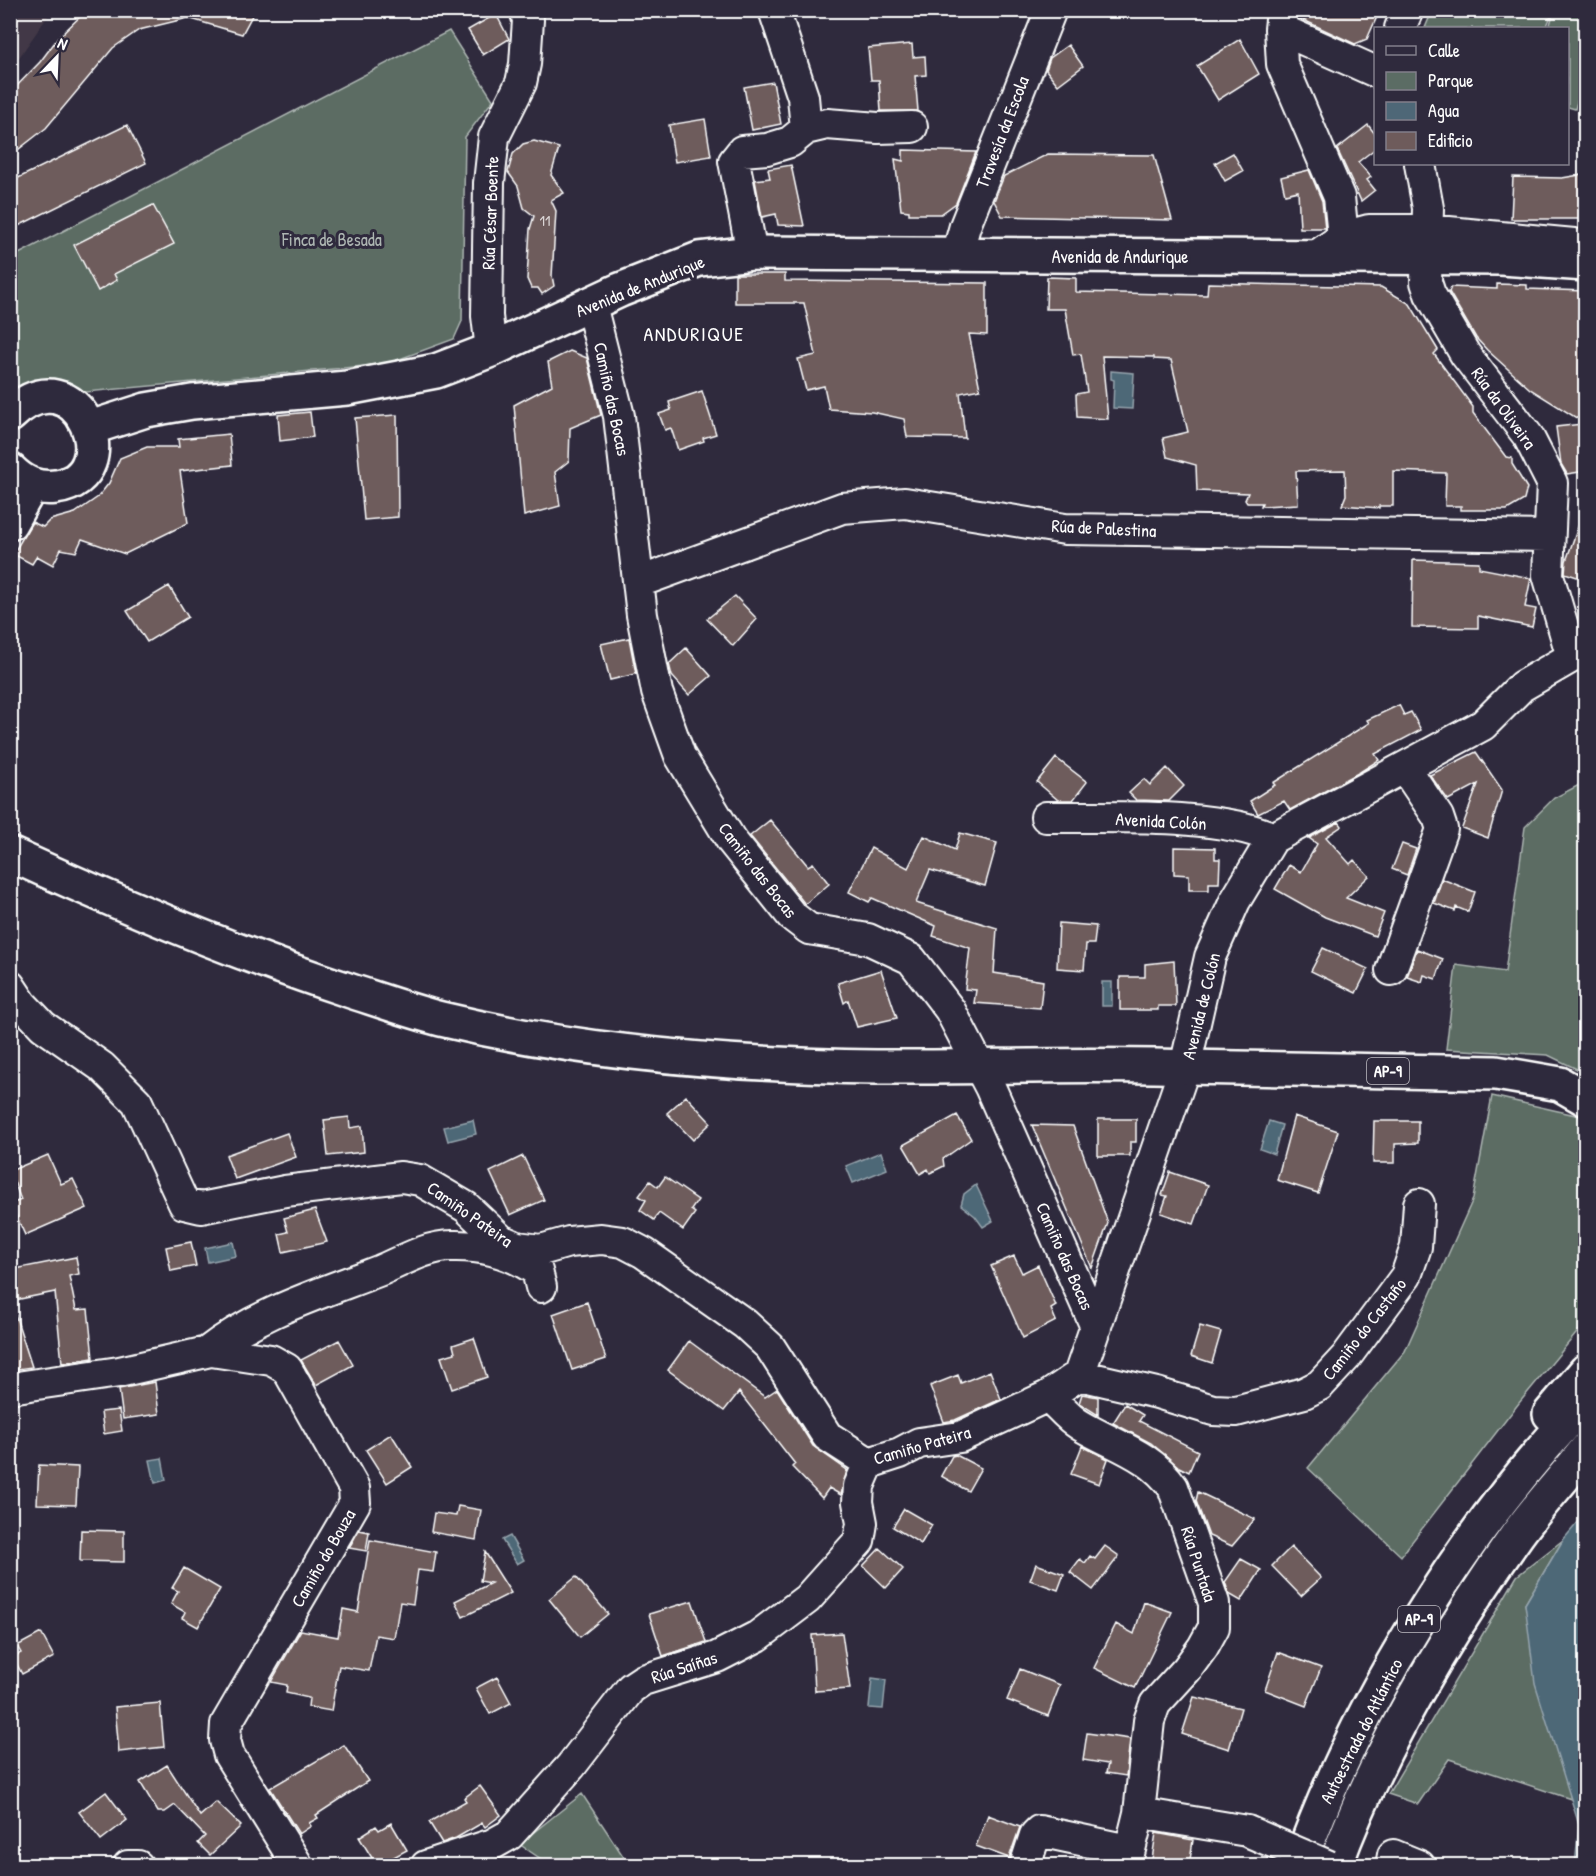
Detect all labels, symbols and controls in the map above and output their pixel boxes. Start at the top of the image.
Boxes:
north arrow [27,27,87,87]
legend [1374,27,1569,165]
text: N [55,31,72,55]
text: Calle [1428,38,1460,63]
text: Parque [1428,68,1473,93]
street label: Travesía da Escola [969,72,1035,192]
text: Agua [1428,98,1459,123]
text: Edificio [1428,128,1472,153]
street label: Rúa César Boente [476,156,504,270]
house number: 11 [540,210,550,231]
park label: Finca de Besada [281,227,382,252]
street label: Avenida de Andurique [1052,244,1188,269]
street label: Avenida de Andurique [572,249,708,323]
district label: ANDURIQUE [643,320,745,347]
street label: Camiño das Bocas [588,340,636,458]
street label: Rúa da Oliveira [1466,362,1542,454]
street label: Rúa de Palestina [1051,513,1157,543]
street label: Avenida Colón [1115,806,1207,836]
street label: Camiño das Bocas [713,817,803,923]
street label: Avenida de Colón [1176,950,1226,1062]
road number: AP-9 [1367,1058,1409,1084]
street label: Camiño Pateira [422,1175,518,1253]
street label: Camiño das Bocas [1030,1198,1100,1314]
street label: Camiño do Castaño [1316,1273,1412,1385]
street label: Camiño Pateira [871,1419,973,1471]
street label: Camiño do Bouza [285,1504,361,1612]
street label: Rúa Puntada [1175,1523,1223,1605]
road number: AP-9 [1398,1606,1440,1632]
street label: Rúa Saíñas [648,1645,720,1689]
street label: Autoestrada do Atlántico [1314,1654,1408,1808]

